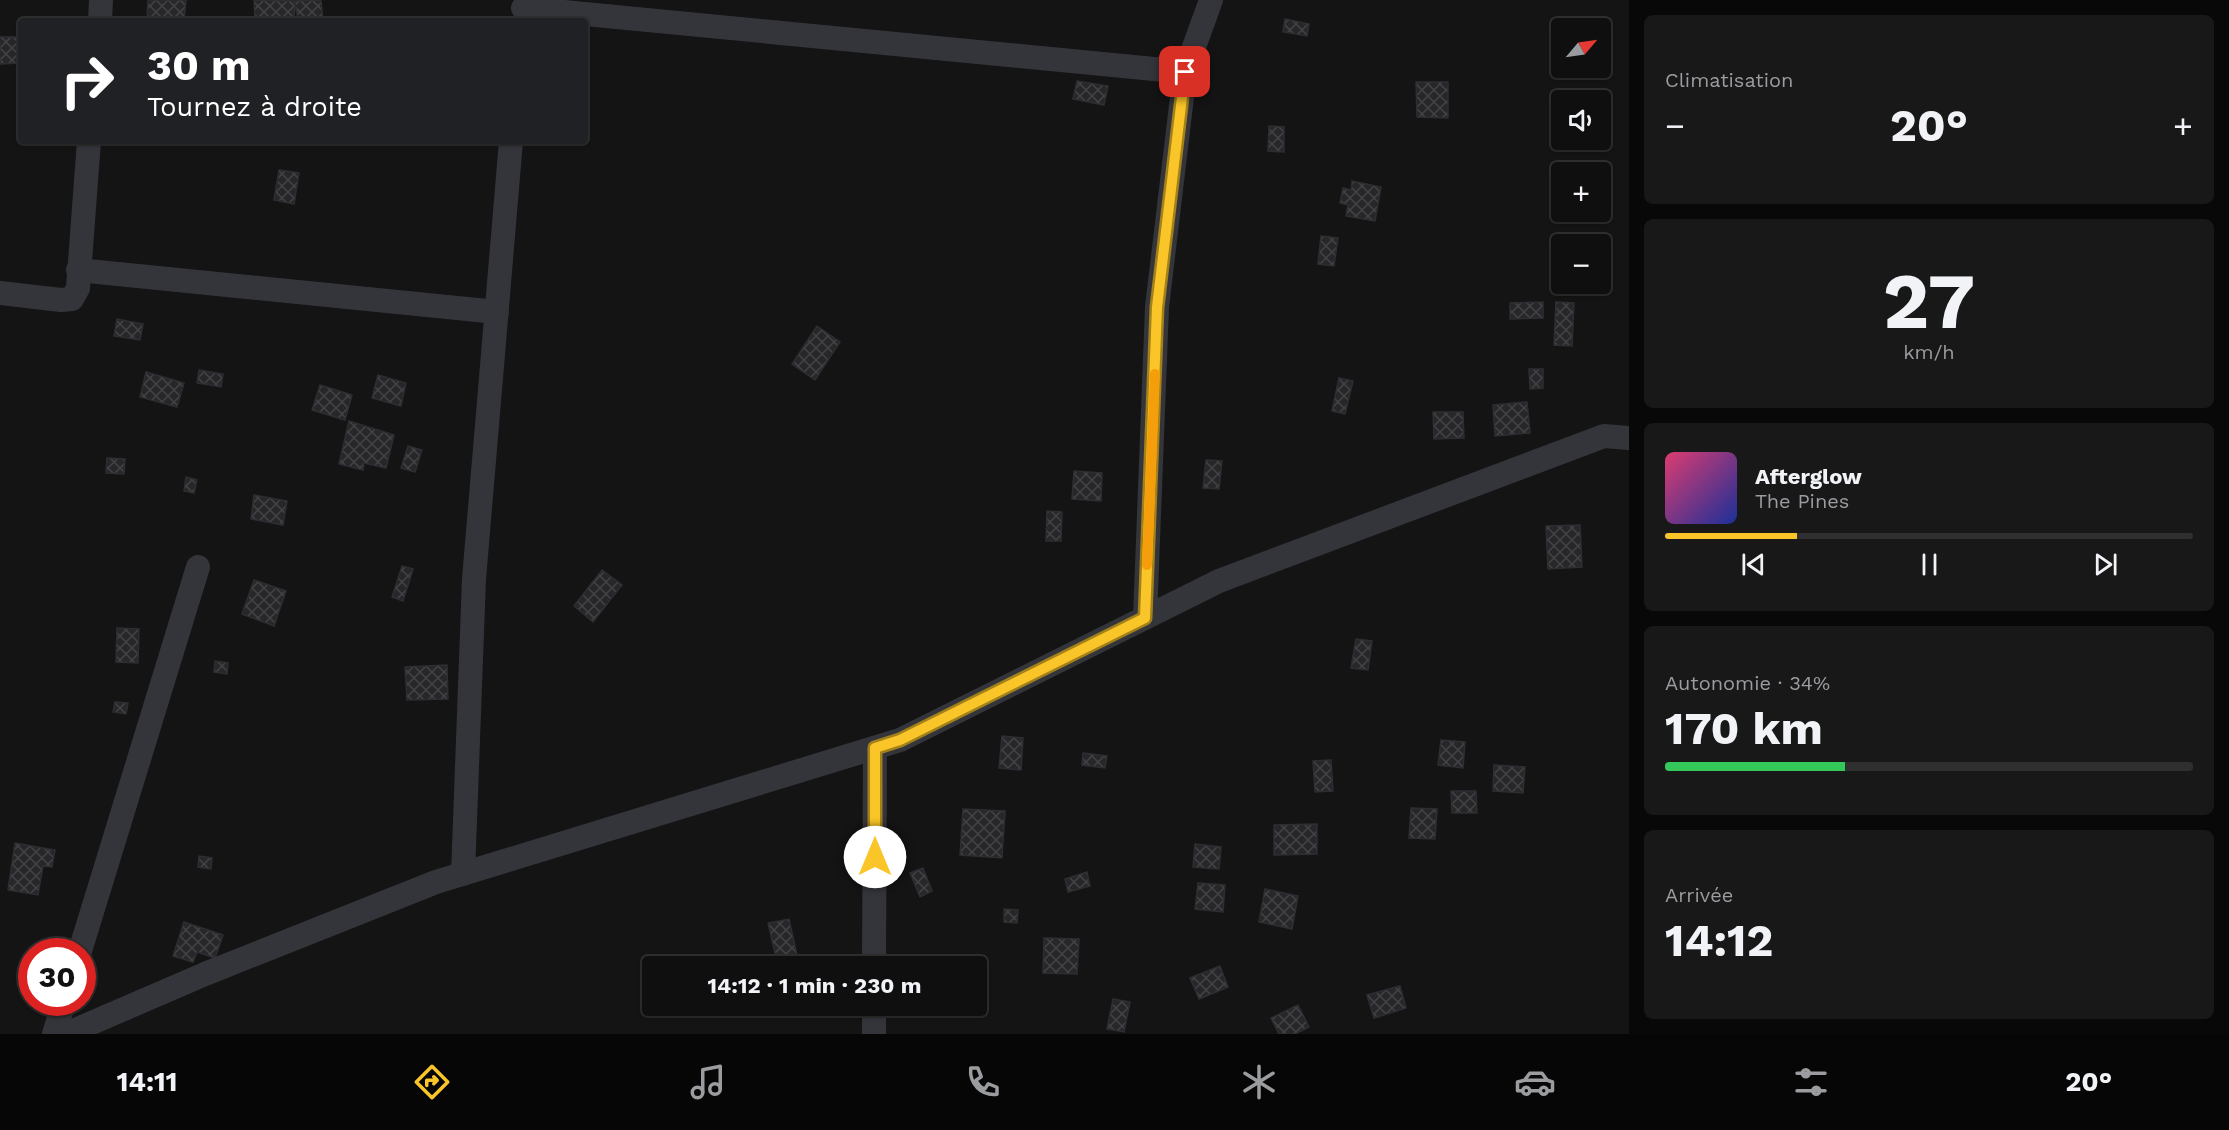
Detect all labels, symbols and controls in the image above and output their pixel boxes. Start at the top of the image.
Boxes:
north arrow [1551,18,1611,78]
map controls [1551,18,1611,294]
text: 30 m [147,41,251,90]
icon: right [48,42,126,120]
pin [1159,46,1210,97]
icon: arrive [1168,55,1201,88]
text: Climatisation [1665,68,1793,92]
button: sound [1551,90,1611,150]
text: Tournez à droite [147,91,362,123]
text: 20° [1890,99,1968,152]
text: − [1665,106,1685,145]
text: + [2173,106,2193,145]
button: + [1551,162,1611,222]
button: − [1551,234,1611,294]
text: 27 [1883,255,1975,347]
text: km/h [1903,340,1955,364]
text: Afterglow [1755,464,1862,489]
text: The Pines [1755,489,1849,513]
icon: previous [1737,548,1770,581]
icon: pause [1913,548,1946,581]
icon: next [2089,548,2122,581]
text: Autonomie · 34% [1665,671,1830,695]
text: 170 km [1665,702,1823,755]
position arrow [843,825,907,889]
text: Arrivée [1665,883,1733,907]
text: 14:12 [1665,914,1773,967]
speed limit sign: 30 [18,938,96,1016]
text: 14:12 · 1 min · 230 m [708,973,921,998]
icon: directions [411,1061,453,1103]
icon: music [687,1061,729,1103]
icon: phone [962,1061,1004,1103]
icon: climate [1238,1061,1280,1103]
icon: car [1514,1061,1556,1103]
icon: filters [1790,1061,1832,1103]
text: 14:11 [117,1066,177,1098]
text: 20° [2065,1066,2112,1098]

